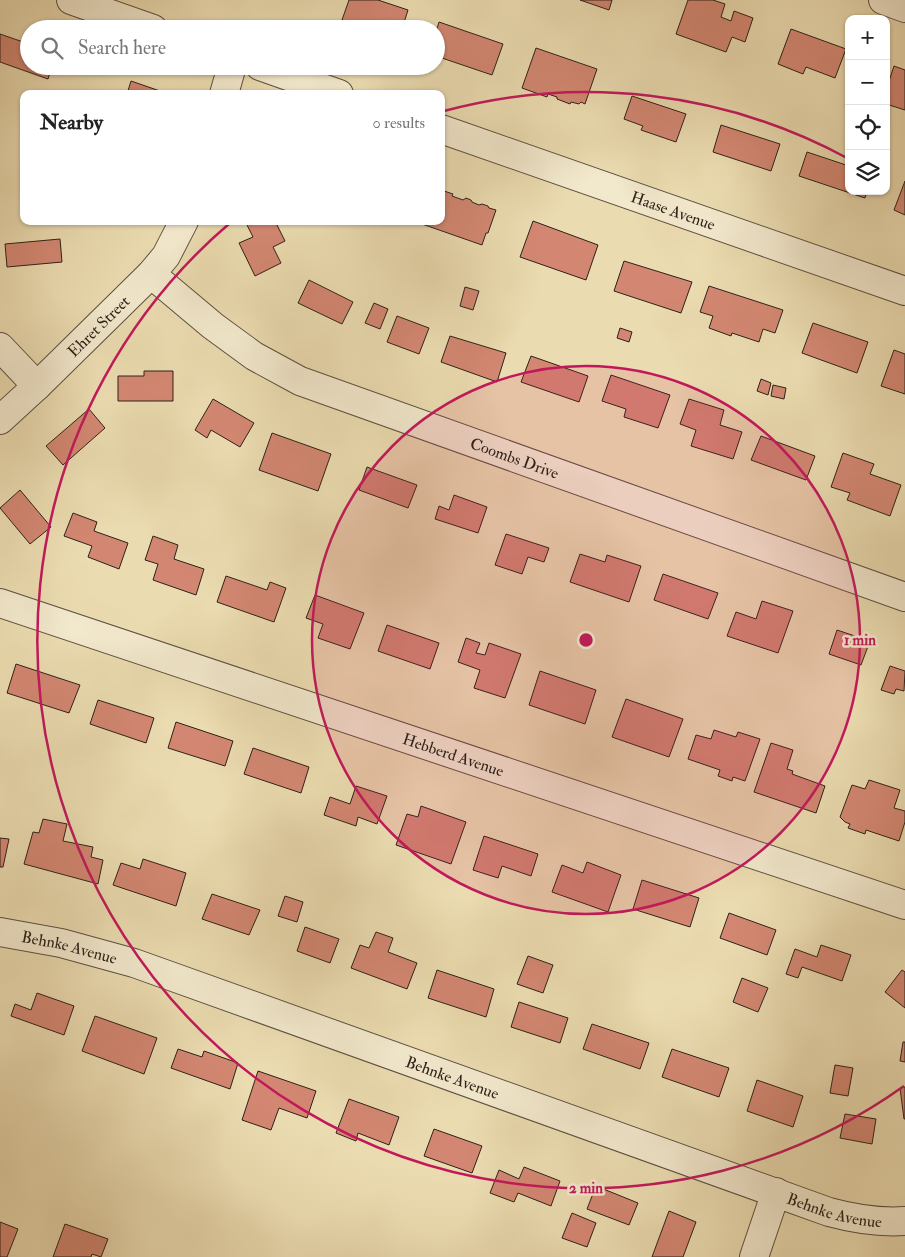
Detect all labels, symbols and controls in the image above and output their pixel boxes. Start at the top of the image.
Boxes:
map controls [845,15,890,195]
button: + [845,15,890,60]
search box [20,20,445,75]
icon: search [38,34,66,62]
text: Search here [78,36,166,60]
button: − [845,60,890,105]
button: locate [845,105,890,150]
text: Nearby [40,109,103,136]
text: 0 results [372,113,425,133]
button: layers [845,150,890,195]
street label: Haase Avenue [628,187,718,235]
street label: Ehret Street [63,292,134,362]
street label: Coombs Drive [467,434,562,484]
centre of rings [577,631,595,649]
text: 1 min [844,631,876,650]
street label: Hebberd Avenue [400,729,507,782]
street label: Behnke Avenue [20,927,119,969]
street label: Behnke Avenue [403,1052,502,1104]
text: 2 min [569,1179,603,1198]
street label: Behnke Avenue [784,1189,883,1232]

